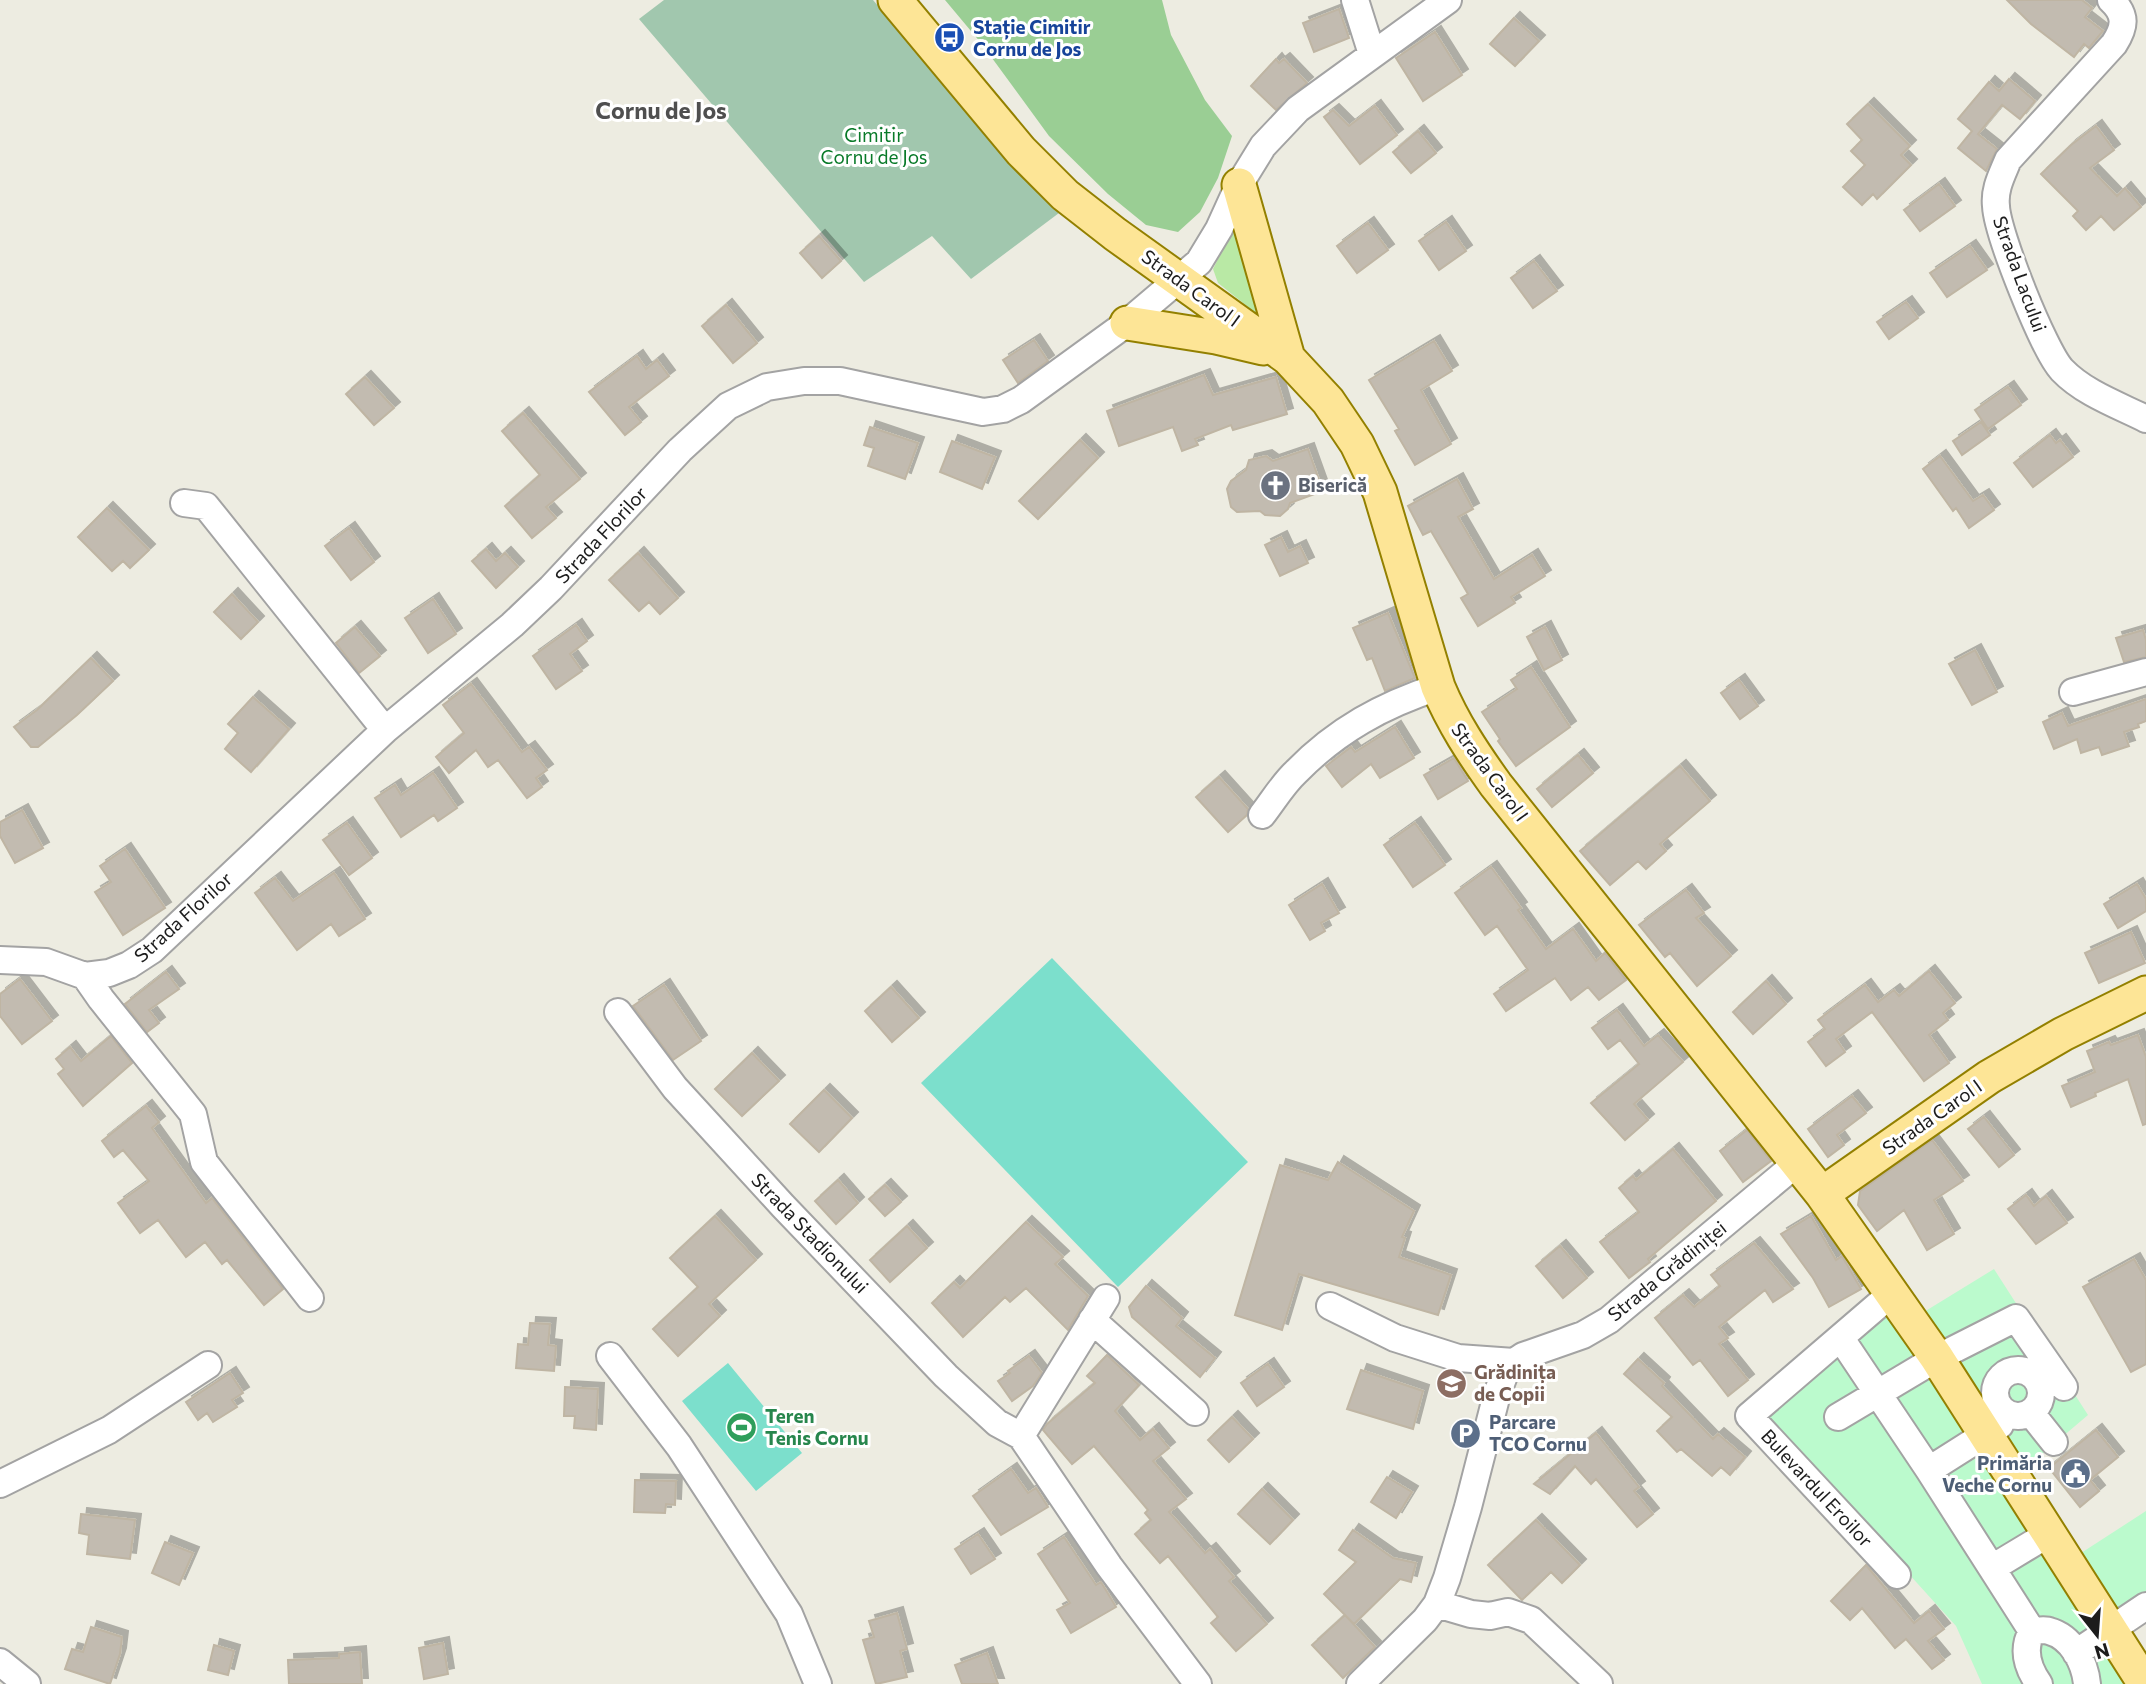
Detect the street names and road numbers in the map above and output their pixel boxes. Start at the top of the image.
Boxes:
street label: Strada Lacului [1989,213,2052,335]
street label: Strada Carol I [1138,244,1245,331]
street label: Strada Florilor [550,481,652,588]
street label: Strada Carol I [1447,718,1534,825]
street label: Strada Florilor [129,866,237,967]
street label: Strada Carol I [1878,1074,1986,1159]
street label: Strada Stadionului [747,1168,874,1298]
street label: Strada Grădiniței [1603,1216,1732,1327]
street label: Bulevardul Eroilor [1757,1424,1878,1552]

